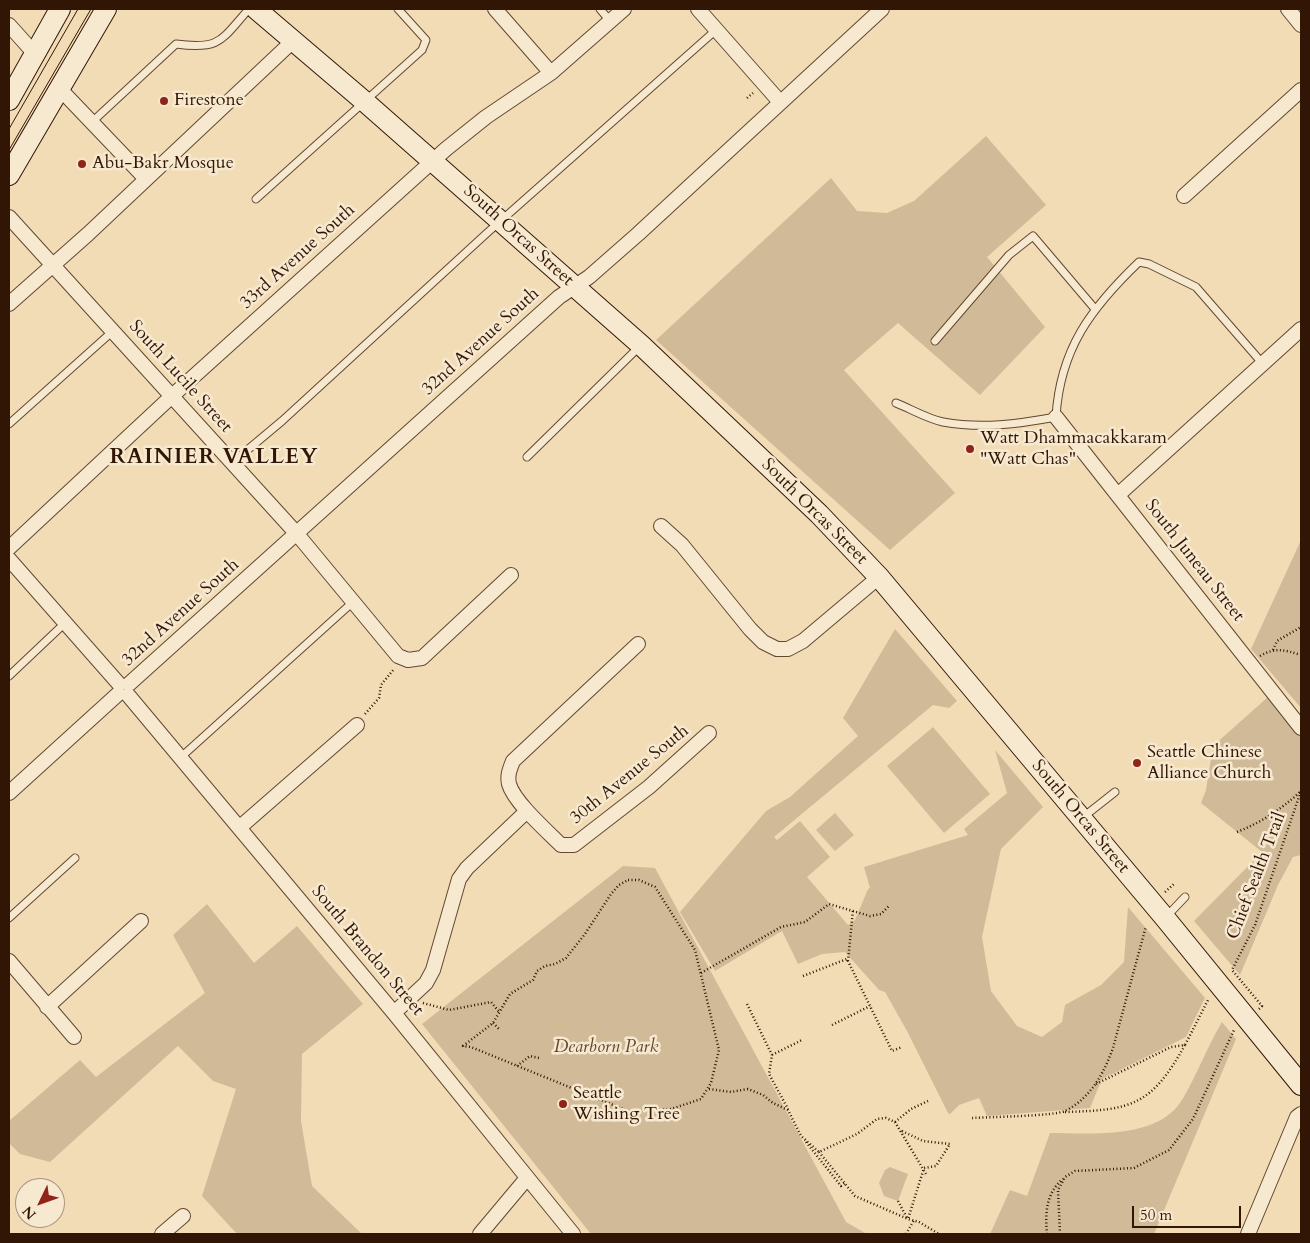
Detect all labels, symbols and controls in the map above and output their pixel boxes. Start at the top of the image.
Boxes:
place label: Firestone [174,90,244,112]
marker: Firestone [158,95,170,107]
place label: Abu-Bakr Mosque [92,153,234,175]
marker: Abu-Bakr Mosque [76,158,88,170]
street label: South Orcas Street [458,181,578,291]
street label: 33rd Avenue South [236,200,360,314]
street label: 32nd Avenue South [418,284,544,400]
street label: South Lucile Street [124,316,236,438]
place label: Watt Dhammacakkaram "Watt Chas" [980,428,1167,470]
marker: Watt Dhammacakkaram "Watt Chas" [964,443,976,455]
district label: RAINIER VALLEY [108,445,320,471]
street label: South Orcas Street [756,454,872,570]
street label: South Juneau Street [1140,496,1248,626]
street label: 32nd Avenue South [118,555,244,671]
street label: 30th Avenue South [566,721,694,829]
place label: Seattle Chinese Alliance Church [1147,742,1271,784]
street label: South Orcas Street [1026,756,1134,878]
marker: Seattle Chinese Alliance Church [1131,757,1143,769]
street label: Chief Sealth Trail [1223,809,1291,943]
street label: South Brandon Street [306,881,428,1021]
park label: Dearborn Park [554,1037,658,1059]
place label: Seattle Wishing Tree [573,1083,680,1126]
marker: Seattle Wishing Tree [557,1098,569,1110]
north arrow [15,1178,65,1228]
scale bar [1135,1196,1244,1228]
text: N [18,1202,40,1224]
text: 50 m [1140,1205,1172,1225]

